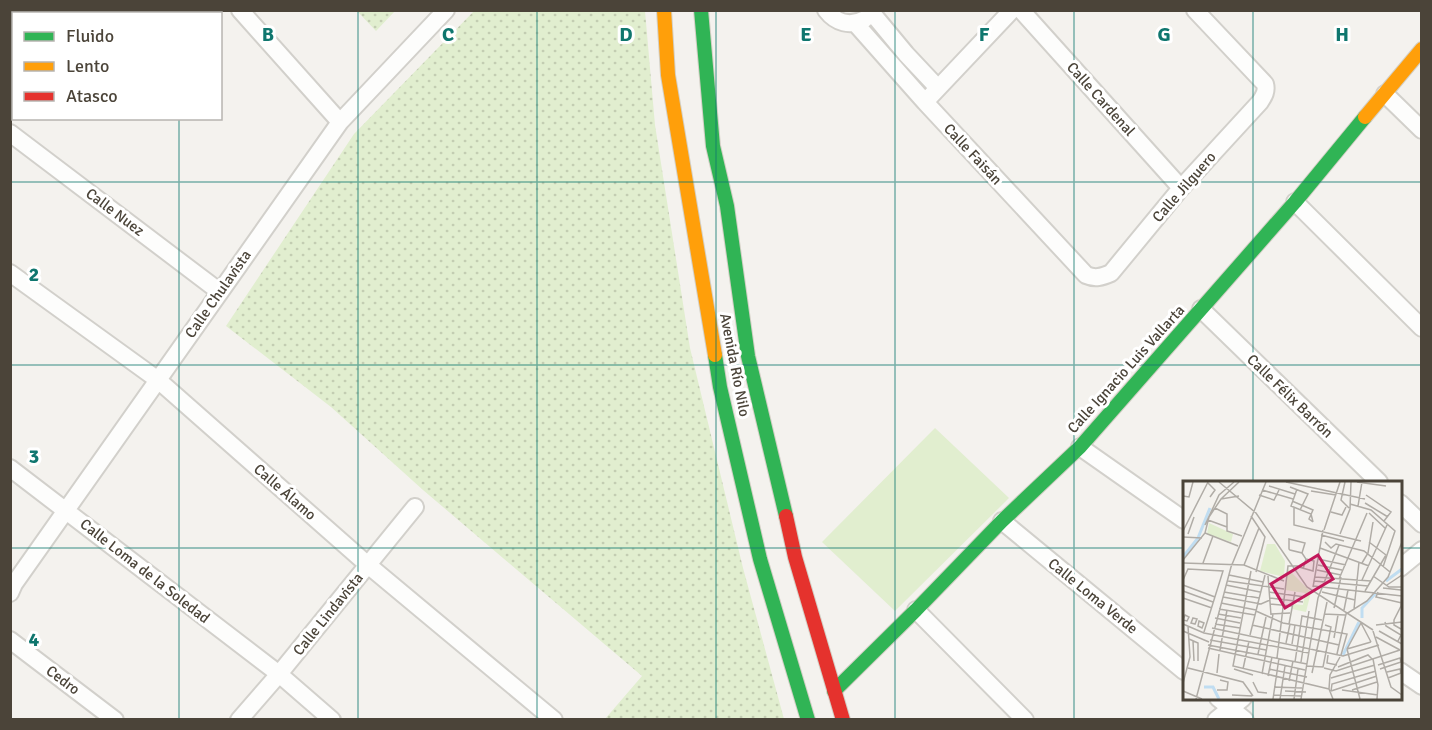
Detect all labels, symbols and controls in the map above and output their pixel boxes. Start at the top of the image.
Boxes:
legend [12,12,222,120]
text: B [262,22,274,47]
text: C [442,22,454,47]
text: D [619,22,633,47]
text: E [800,22,812,47]
text: F [979,22,990,47]
text: G [1157,22,1171,47]
text: H [1335,22,1349,47]
text: Fluido [66,25,114,47]
text: Lento [66,55,109,77]
street label: Calle Cardenal [1063,58,1139,140]
text: Atasco [66,85,118,107]
street label: Calle Faisán [940,120,1006,188]
street label: Calle Jilguero [1148,148,1220,226]
street label: Calle Nuez [82,184,148,240]
street label: Calle Chulavista [181,247,255,341]
text: 2 [29,262,39,287]
street label: Calle Ignacio Luis Vallarta [1064,301,1188,437]
street label: Avenida Río Nilo [716,312,754,418]
street label: Calle Félix Barrón [1243,350,1337,442]
text: 3 [29,444,39,469]
street label: Calle Álamo [250,459,321,524]
inset map [1183,481,1402,700]
street label: Calle Loma de la Soledad [77,515,213,627]
street label: Calle Loma Verde [1045,554,1141,638]
street label: Calle Lindavista [289,569,367,659]
text: 4 [29,627,40,652]
street label: Cedro [43,662,84,699]

